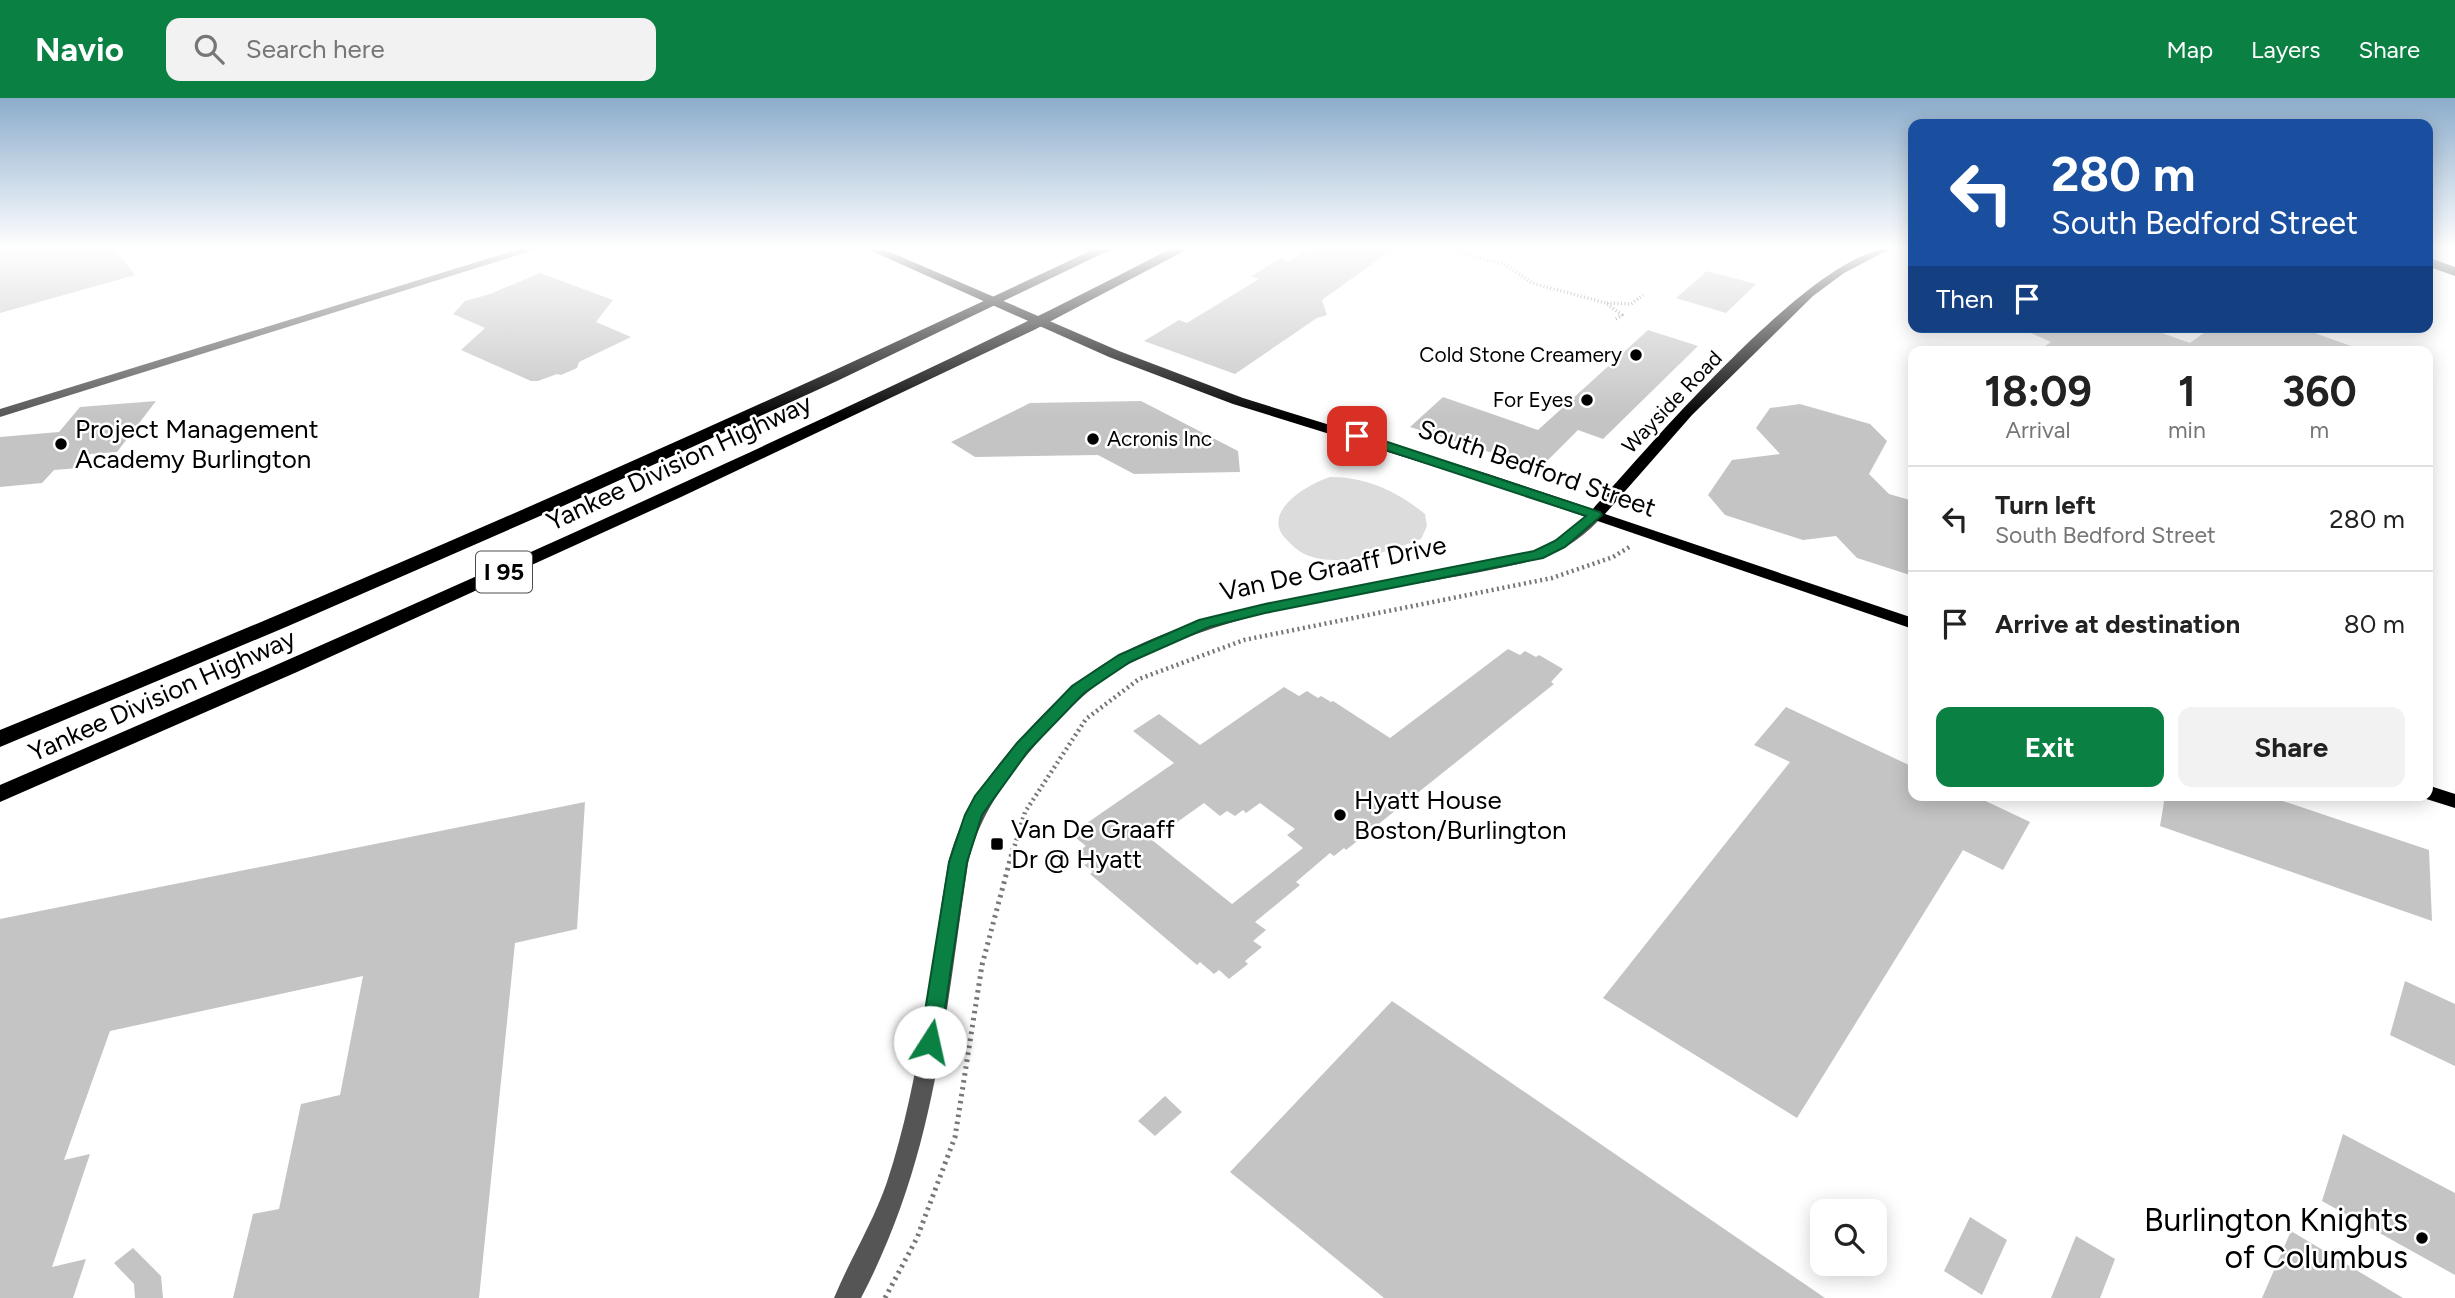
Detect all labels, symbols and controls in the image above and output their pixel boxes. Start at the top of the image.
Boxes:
search box [166,18,656,81]
text: Navio [35,30,124,69]
icon: search [190,30,228,68]
text: Search here [246,33,385,65]
text: Map [2166,35,2213,64]
text: Layers [2251,35,2320,64]
text: Share [2358,35,2420,64]
text: 280 m [2051,144,2196,203]
icon: left [1936,147,2027,238]
text: South Bedford Street [2051,204,2358,242]
icon: arrive [2008,280,2046,318]
text: Then [1936,283,1994,315]
place label: Cold Stone Creamery [1419,342,1622,367]
street label: Wayside Road [1616,345,1727,458]
marker: Cold Stone Creamery [1628,347,1644,363]
text: 18:09 [1984,366,2092,417]
text: 1 [2178,366,2196,417]
text: 360 [2282,366,2357,417]
street label: Yankee Division Highway [541,386,817,537]
place label: For Eyes [1493,387,1573,412]
marker: For Eyes [1579,392,1595,408]
pin [1327,406,1387,466]
street label: South Bedford Street [1414,412,1660,524]
place label: Project Management Academy Burlington [75,413,319,475]
text: Arrival [2006,416,2070,444]
text: min [2168,416,2206,444]
text: m [2310,416,2329,444]
icon: arrive [1338,417,1376,455]
place label: Acronis Inc [1107,426,1212,451]
marker: Acronis Inc [1085,431,1101,447]
marker: Project Management Academy Burlington [53,436,69,452]
text: Turn left [1995,489,2096,521]
icon: left [1936,500,1974,538]
text: 280 m [2329,503,2405,535]
text: South Bedford Street [1995,521,2216,549]
street label: Van De Graaff Drive [1217,528,1449,608]
road number: I 95 [476,551,532,592]
icon: arrive [1936,605,1974,643]
text: Arrive at destination [1995,608,2240,640]
text: 80 m [2344,608,2405,640]
street label: Yankee Division Highway [24,622,301,768]
button: Exit [1936,707,2164,787]
button: Share [2178,707,2405,787]
place label: Hyatt House Boston/Burlington [1354,784,1567,846]
marker: Hyatt House Boston/Burlington [1332,807,1348,823]
place label: Van De Graaff Dr @ Hyatt [1011,813,1175,875]
marker: Van De Graaff Dr @ Hyatt [989,836,1005,852]
position arrow [893,1005,967,1079]
map controls [1810,1199,1887,1276]
button: search [1810,1199,1887,1276]
place label: Burlington Knights of Columbus [2144,1201,2408,1276]
marker: Burlington Knights of Columbus [2414,1230,2430,1246]

